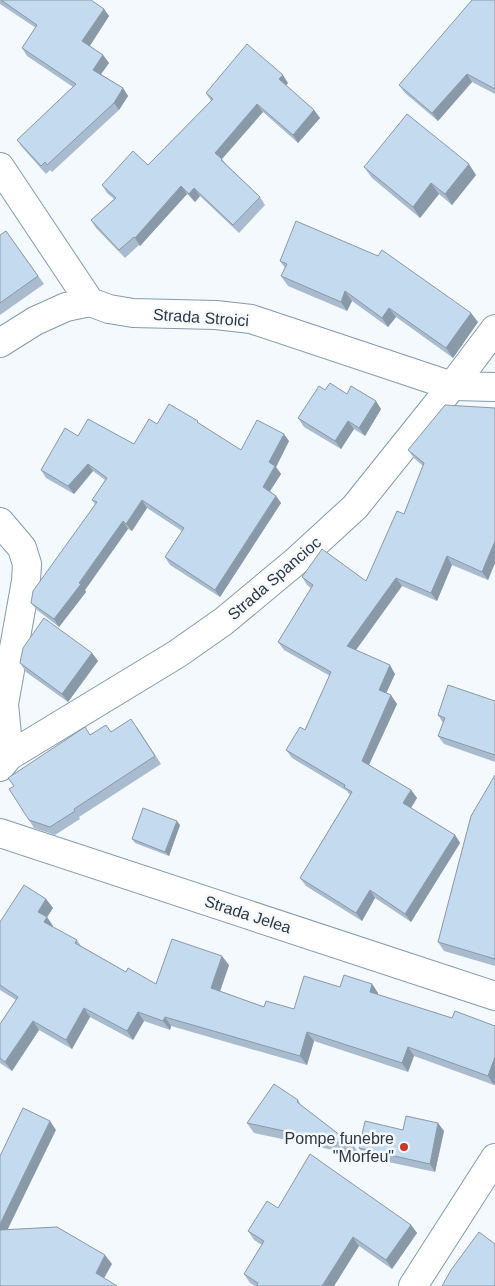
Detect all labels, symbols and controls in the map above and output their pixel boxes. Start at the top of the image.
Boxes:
street label: Strada Stroici [152,306,249,329]
street label: Strada Spancioc [224,533,324,623]
street label: Strada Jelea [202,893,293,936]
place label: Pompe funebre "Morfeu" [285,1130,394,1165]
marker: Pompe funebre "Morfeu" [398,1141,410,1153]

